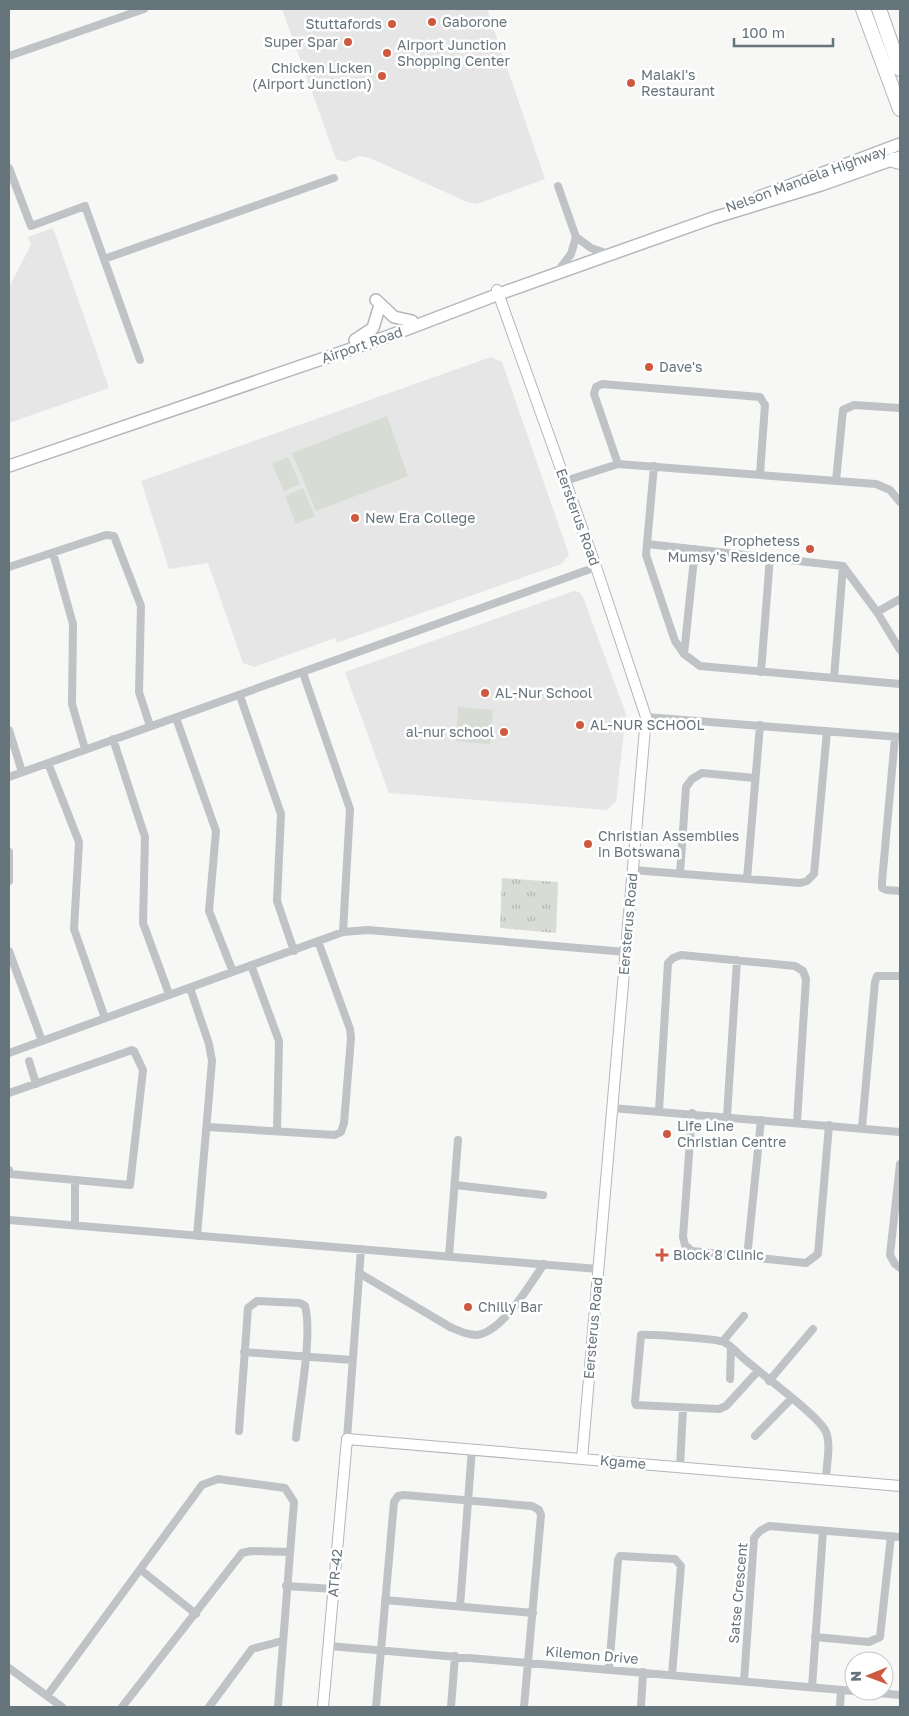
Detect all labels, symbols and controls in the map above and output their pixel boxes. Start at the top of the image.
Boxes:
place label: Gaborone [442,13,507,30]
place label: Stuttafords [306,15,382,32]
scale bar [734,15,833,47]
marker: Gaborone [426,16,438,28]
marker: Stuttafords [386,18,398,30]
text: 100 m [742,23,785,41]
place label: Super Spar [264,33,339,50]
marker: Super Spar [342,36,354,48]
place label: Airport Junction Shopping Center [397,36,510,69]
marker: Airport Junction Shopping Center [381,47,393,59]
place label: Chicken Licken (Airport Junction) [252,59,372,92]
place label: Malaki's Restaurant [641,66,715,99]
marker: Chicken Licken (Airport Junction) [376,70,388,82]
marker: Malaki's Restaurant [625,77,637,89]
street label: Nelson Mandela Highway [723,141,889,216]
street label: Airport Road [319,323,405,366]
place label: Dave's [659,358,702,375]
marker: Dave's [643,361,655,373]
street label: Eersterus Road [553,466,604,568]
place label: New Era College [365,509,475,526]
marker: New Era College [349,512,361,524]
place label: Prophetess Mumsy's Residence [668,532,800,565]
marker: Prophetess Mumsy's Residence [804,543,816,555]
place label: AL-Nur School [495,684,592,701]
marker: AL-Nur School [479,687,491,699]
place label: AL-NUR SCHOOL [590,716,704,733]
marker: AL-NUR SCHOOL [574,719,586,731]
place label: al-nur school [406,723,494,740]
marker: al-nur school [498,726,510,738]
place label: Christian Assemblies in Botswana [598,827,739,860]
marker: Christian Assemblies in Botswana [582,838,594,850]
street label: Eersterus Road [615,872,640,976]
place label: Life Line Christian Centre [677,1117,786,1150]
marker: Life Line Christian Centre [661,1128,673,1140]
place label: Block 8 Clinic [673,1246,764,1263]
marker: Block 8 Clinic [655,1248,669,1262]
street label: Eersterus Road [580,1276,605,1380]
place label: Chilly Bar [478,1298,543,1315]
marker: Chilly Bar [462,1301,474,1313]
street label: Kgame [599,1451,647,1472]
street label: Satse Crescent [725,1542,750,1644]
street label: ATR-42 [324,1548,345,1598]
street label: Kilemon Drive [545,1642,639,1667]
north arrow [844,1651,894,1701]
text: N [847,1671,864,1682]

